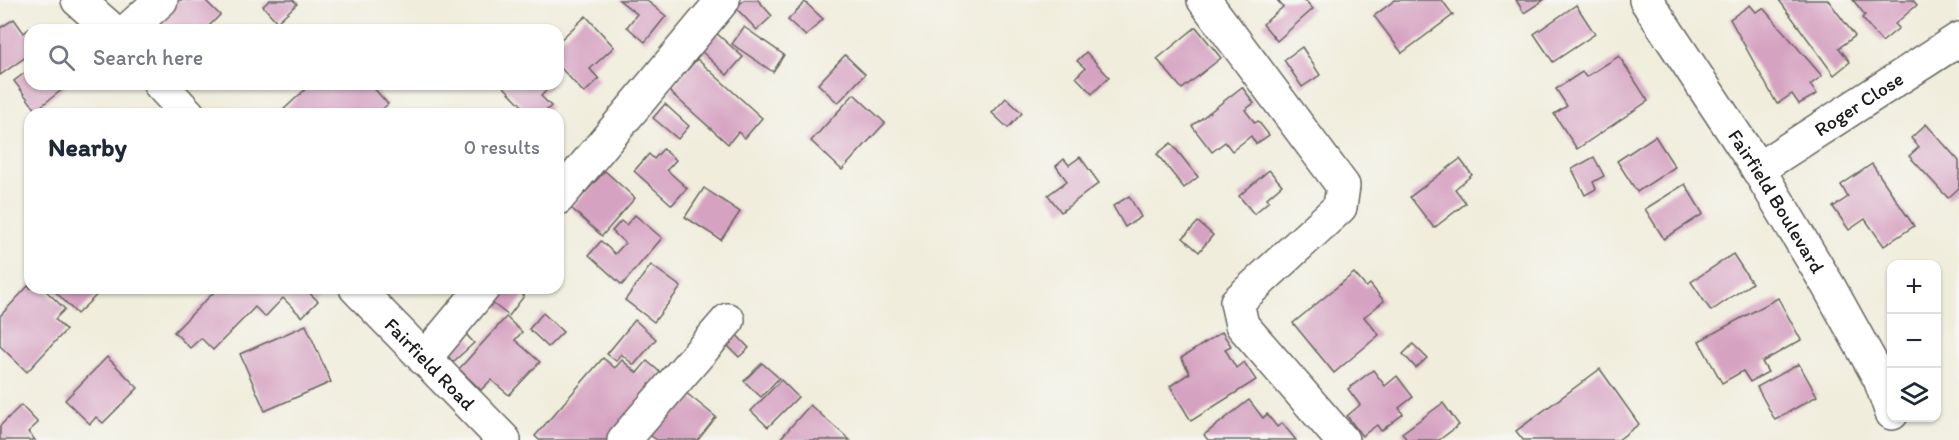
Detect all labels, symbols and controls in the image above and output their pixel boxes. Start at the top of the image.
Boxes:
search box [24,24,564,90]
icon: search [45,41,78,74]
text: Search here [93,44,203,71]
street label: Roger Close [1810,66,1908,141]
street label: Fairfield Boulevard [1723,125,1830,278]
text: Nearby [48,131,127,163]
text: 0 results [464,135,540,159]
map controls [1887,260,1941,422]
button: + [1887,260,1941,314]
street label: Fairfield Road [380,313,480,415]
button: − [1887,314,1941,368]
button: layers [1887,368,1941,422]

